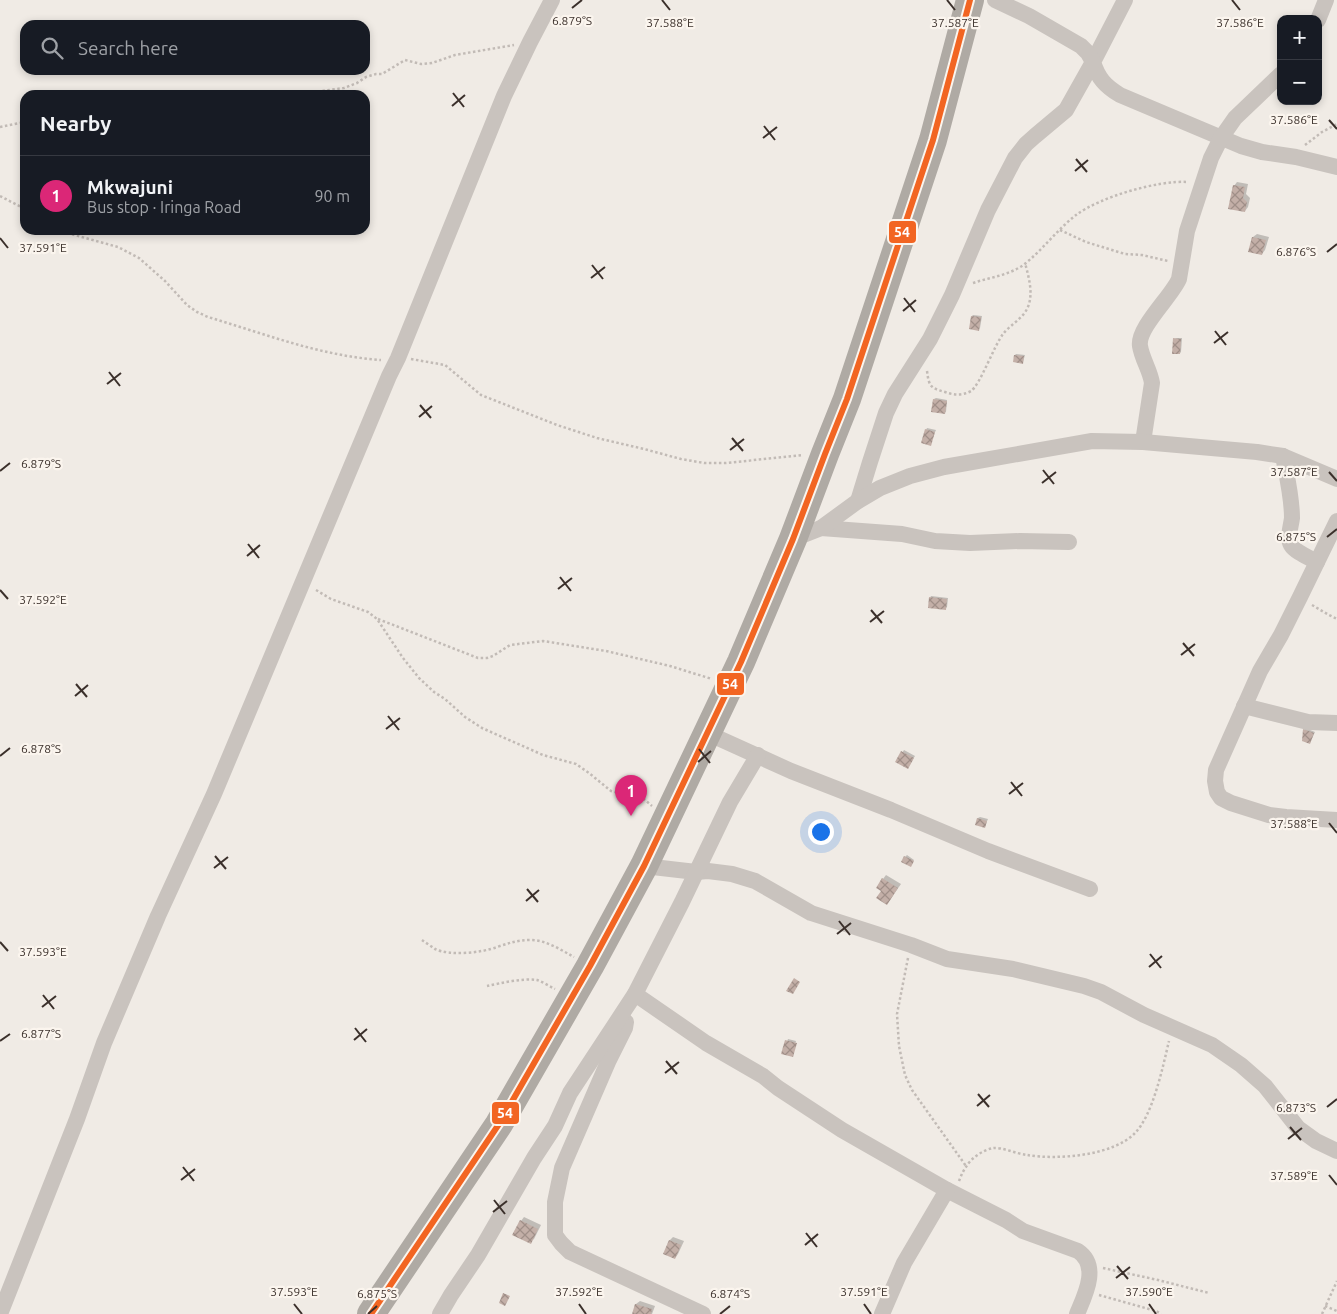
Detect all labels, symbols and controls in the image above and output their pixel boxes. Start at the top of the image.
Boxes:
text: 6.879°S [552,14,592,27]
map controls [1277,15,1322,105]
button: + [1277,15,1322,60]
text: 37.588°E [646,16,694,29]
text: 37.587°E [931,16,979,29]
text: 37.586°E [1216,16,1264,29]
search box [20,20,370,75]
icon: search [38,34,66,62]
text: Search here [78,37,178,59]
button: − [1277,60,1322,105]
text: Nearby [40,111,111,135]
text: 37.586°E [1270,113,1318,126]
text: Mkwajuni [87,176,173,198]
text: 1 [51,187,61,205]
text: 90 m [314,187,350,205]
text: Bus stop · Iringa Road [87,198,241,216]
line badge: 54 [888,220,917,244]
text: 54 [894,224,910,240]
text: 37.591°E [19,241,67,254]
text: 6.876°S [1276,245,1316,258]
text: 6.879°S [21,457,61,470]
text: 37.587°E [1270,465,1318,478]
text: 6.875°S [1276,530,1316,543]
text: 37.592°E [19,593,67,606]
line badge: 54 [716,672,745,696]
text: 54 [722,676,738,692]
text: 6.878°S [21,742,61,755]
pin: 1 [615,775,647,816]
text: 37.588°E [1270,817,1318,830]
your location [808,819,834,845]
text: 37.593°E [19,945,67,958]
text: 6.877°S [21,1027,61,1040]
line badge: 54 [491,1101,520,1125]
text: 6.873°S [1276,1101,1316,1114]
text: 54 [497,1105,513,1121]
text: 37.589°E [1270,1169,1318,1182]
text: 37.593°E [270,1285,318,1298]
text: 37.592°E [555,1285,603,1298]
text: 37.591°E [840,1285,888,1298]
text: 37.590°E [1125,1285,1173,1298]
text: 6.875°S [357,1287,397,1300]
text: 6.874°S [710,1287,750,1300]

